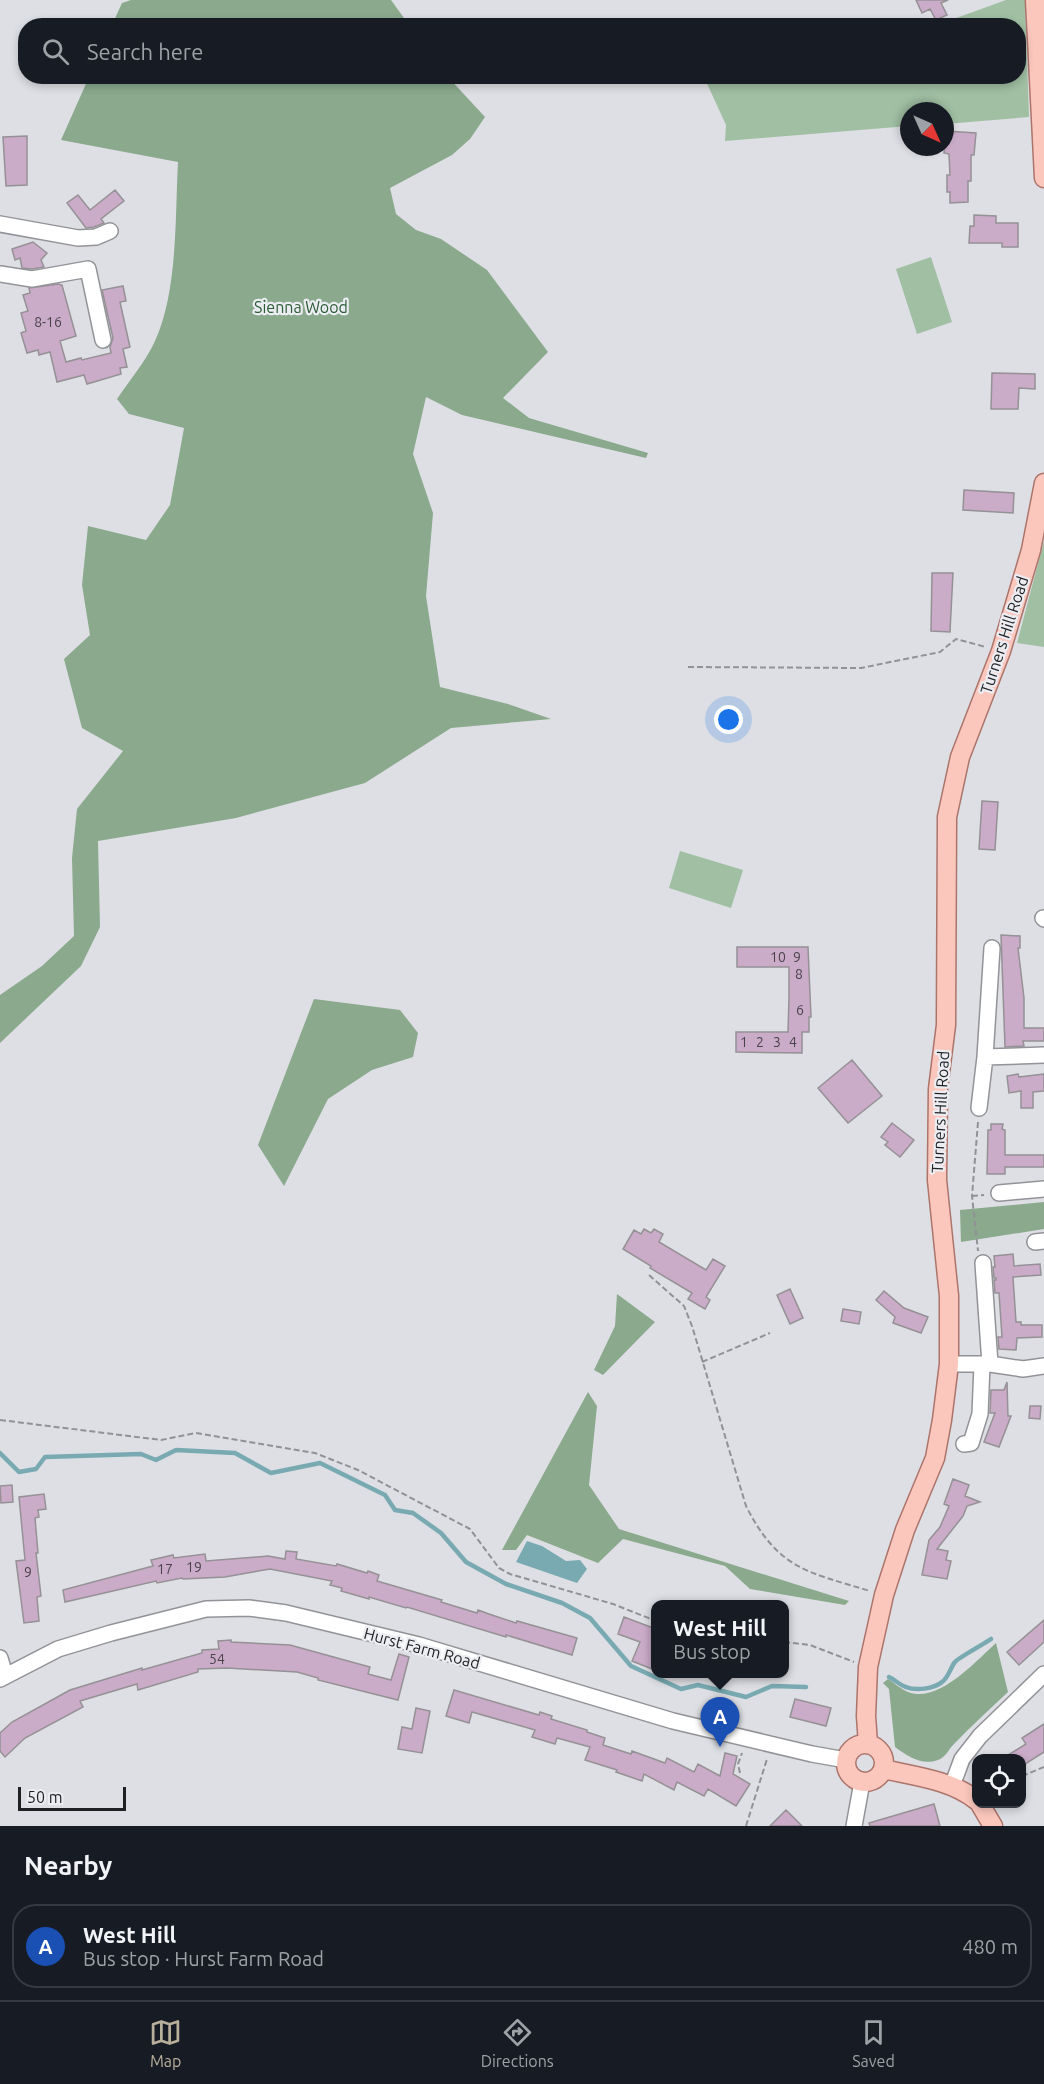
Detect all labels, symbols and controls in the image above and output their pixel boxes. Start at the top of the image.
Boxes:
search box [18,18,1026,84]
icon: search [39,35,72,68]
text: Search here [87,39,203,64]
north arrow [900,102,954,156]
park label: Sienna Wood [254,298,348,316]
house number: 8-16 [34,314,62,330]
street label: Turners Hill Road [977,574,1031,696]
your location [714,705,743,734]
house number: 10 [770,949,786,965]
house number: 9 [793,949,801,965]
house number: 8 [795,966,803,982]
house number: 6 [796,1002,804,1018]
house number: 1 [740,1034,748,1050]
house number: 2 [756,1034,764,1050]
house number: 3 [773,1034,781,1050]
house number: 4 [789,1034,797,1050]
street label: Turners Hill Road [928,1050,952,1174]
house number: 19 [186,1559,202,1575]
house number: 17 [157,1561,173,1577]
house number: 9 [24,1564,32,1580]
popup [651,1600,789,1678]
text: West Hill [673,1615,767,1640]
street label: Hurst Farm Road [362,1624,482,1672]
text: Bus stop [673,1640,751,1663]
house number: 54 [209,1651,225,1667]
pin: A [700,1698,740,1747]
map controls [972,1754,1026,1808]
button: locate [972,1754,1026,1808]
scale bar [18,1784,126,1812]
text: 50 m [27,1788,63,1806]
text: Nearby [24,1851,112,1880]
text: West Hill [83,1922,176,1947]
text: A [38,1935,53,1958]
text: 480 m [962,1935,1018,1958]
text: Bus stop · Hurst Farm Road [83,1947,324,1970]
tab: Map [149,2016,182,2070]
tab: Directions [481,2016,554,2070]
tab: Saved [852,2016,895,2070]

